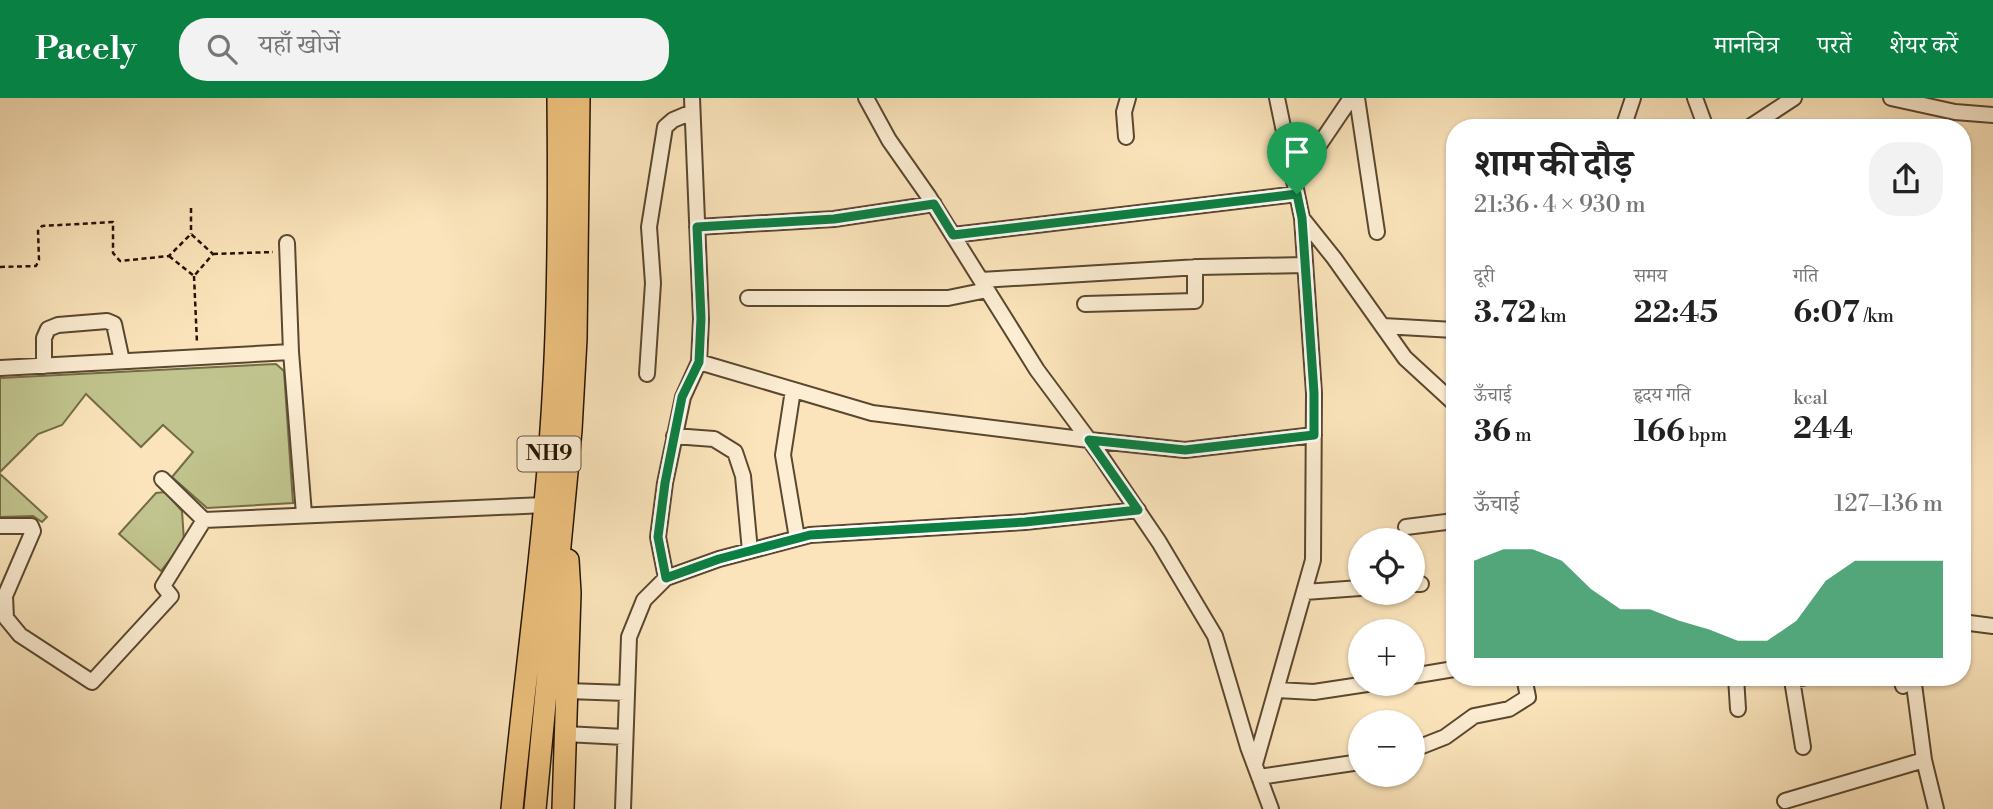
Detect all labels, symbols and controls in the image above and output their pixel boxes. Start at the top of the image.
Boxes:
search box [179,18,669,81]
text: Pacely [35,29,137,70]
text: यहाँ खोजें [259,29,340,61]
icon: search [203,30,241,68]
text: मानचित्र [1714,31,1779,61]
text: परतें [1817,31,1851,61]
text: शेयर करें [1889,31,1958,61]
pin [1267,122,1327,194]
icon: arrive [1278,133,1316,171]
text: शाम की दौड़ [1474,141,1633,188]
button: share [1869,142,1943,216]
text: 21:36 · 4 × 930 m [1474,191,1646,219]
text: दूरी [1474,264,1495,288]
text: समय [1634,264,1667,288]
text: गति [1793,264,1818,288]
text: 3.72 [1474,294,1536,332]
text: 22:45 [1634,294,1718,332]
text: 6:07 [1793,294,1860,332]
text: km [1536,304,1567,328]
text: /km [1860,304,1894,328]
text: ऊँचाई [1474,383,1511,407]
text: हृदय गति [1634,383,1691,407]
text: kcal [1793,386,1828,410]
text: 244 [1793,410,1853,448]
text: 36 [1474,413,1511,451]
text: 166 [1634,413,1685,451]
text: m [1511,423,1532,447]
text: bpm [1685,423,1727,447]
road number: NH9 [518,436,580,472]
text: ऊँचाई [1474,490,1519,518]
text: 127–136 m [1834,490,1943,518]
map controls [1348,528,1425,787]
button: locate [1348,528,1425,605]
button: + [1348,619,1425,696]
button: − [1348,710,1425,787]

